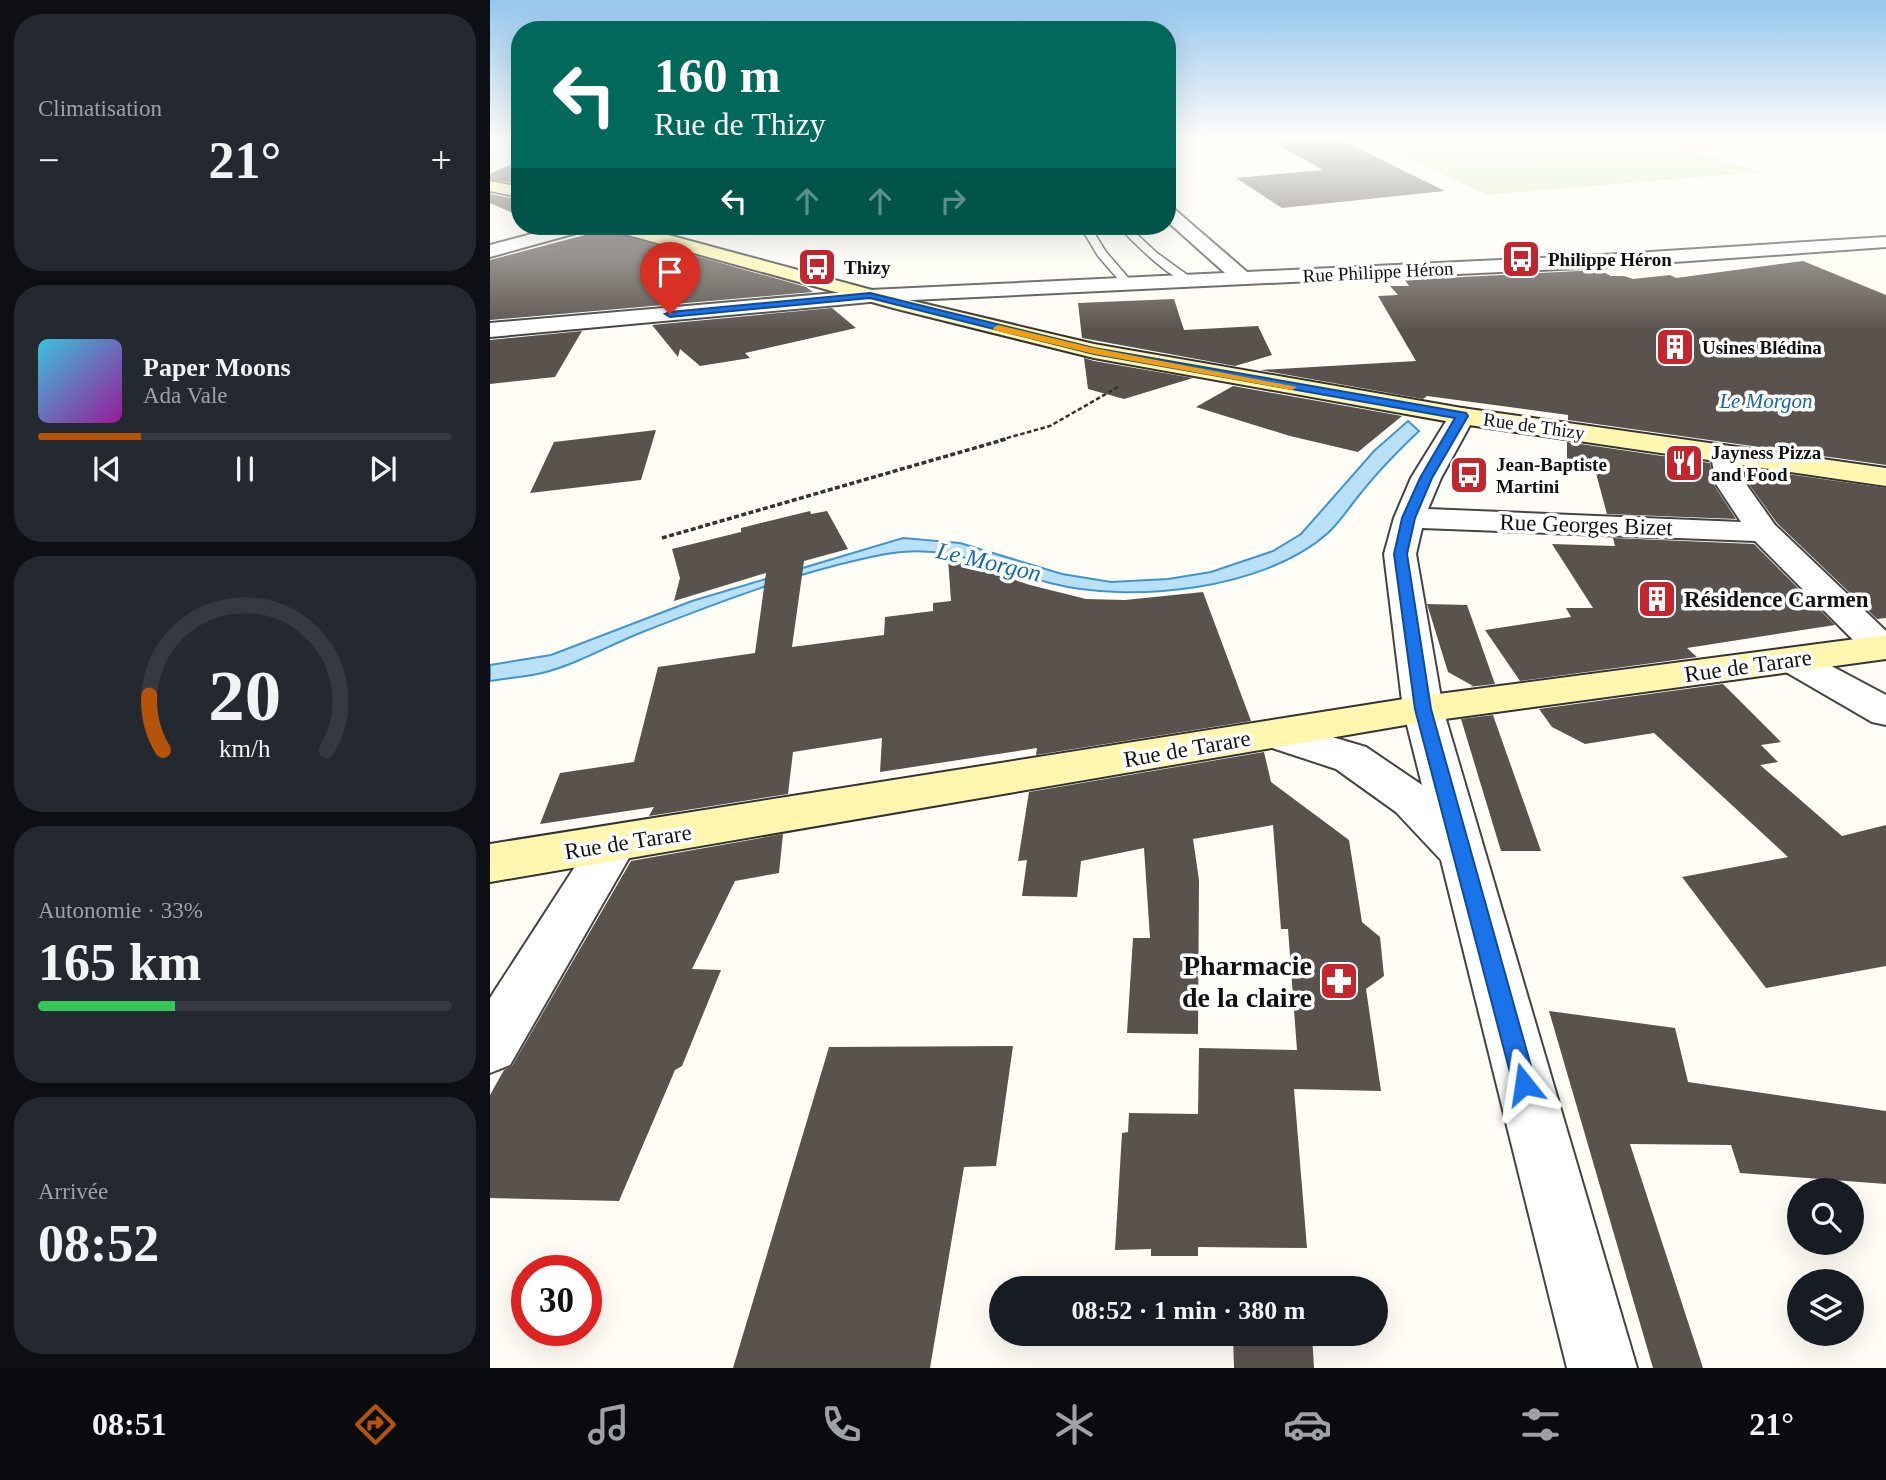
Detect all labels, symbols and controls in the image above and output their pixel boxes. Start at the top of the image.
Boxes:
text: 160 m [654,48,781,103]
icon: left [539,49,630,140]
text: Climatisation [38,96,162,121]
text: Rue de Thizy [654,106,826,142]
text: 21° [209,132,281,189]
text: − [38,139,59,181]
text: + [431,139,452,181]
icon: left [715,182,753,220]
icon: ahead [788,182,826,220]
icon: ahead [861,182,899,220]
icon: right [934,182,972,220]
bus stop icon: Philippe Héron [1500,238,1542,280]
pin [640,242,700,314]
bus stop icon: Thizy [796,246,838,288]
place label: Philippe Héron [1548,249,1672,270]
icon: arrive [651,253,689,291]
place label: Thizy [844,257,891,278]
street label: Rue Philippe Héron [1302,258,1454,286]
building icon: Usines Blédina [1654,326,1696,368]
place label: Usines Blédina [1702,337,1822,358]
text: Paper Moons [143,353,291,382]
text: Ada Vale [143,383,228,408]
water label: Le Morgon [1718,389,1813,413]
street label: Rue de Thizy [1482,409,1586,444]
restaurant icon: Jayness Pizza and Food [1663,442,1705,484]
place label: Jayness Pizza and Food [1711,442,1822,485]
icon: previous [88,450,126,488]
icon: pause [226,450,264,488]
icon: next [364,450,402,488]
bus stop icon: Jean-Baptiste Martini [1448,454,1490,496]
place label: Jean-Baptiste Martini [1496,454,1607,497]
street label: Rue Georges Bizet [1499,509,1674,541]
water label: Le Morgon [933,537,1044,587]
building icon: Résidence Carmen [1636,578,1678,620]
place label: Résidence Carmen [1684,587,1869,612]
street label: Rue de Tarare [1683,645,1813,687]
text: 20 [209,655,281,736]
street label: Rue de Tarare [1122,726,1252,772]
text: km/h [219,735,271,762]
street label: Rue de Tarare [563,820,693,864]
text: Autonomie · 33% [38,898,203,923]
text: 165 km [38,934,201,991]
place label: Pharmacie de la claire [1182,950,1312,1013]
pharmacy icon: Pharmacie de la claire [1318,960,1360,1002]
position arrow [1487,1047,1561,1121]
map controls [1787,1178,1864,1346]
button: search [1787,1178,1864,1255]
text: Arrivée [38,1179,108,1204]
text: 08:52 [38,1215,159,1272]
speed limit sign: 30 [511,1255,602,1346]
button: layers [1787,1269,1864,1346]
text: 08:52 · 1 min · 380 m [1072,1296,1306,1325]
icon: directions [351,1400,400,1449]
icon: music [584,1400,633,1449]
icon: phone [817,1400,866,1449]
icon: climate [1050,1400,1099,1449]
icon: car [1283,1400,1332,1449]
icon: filters [1516,1400,1565,1449]
text: 08:51 [92,1406,167,1442]
text: 21° [1749,1406,1794,1442]

